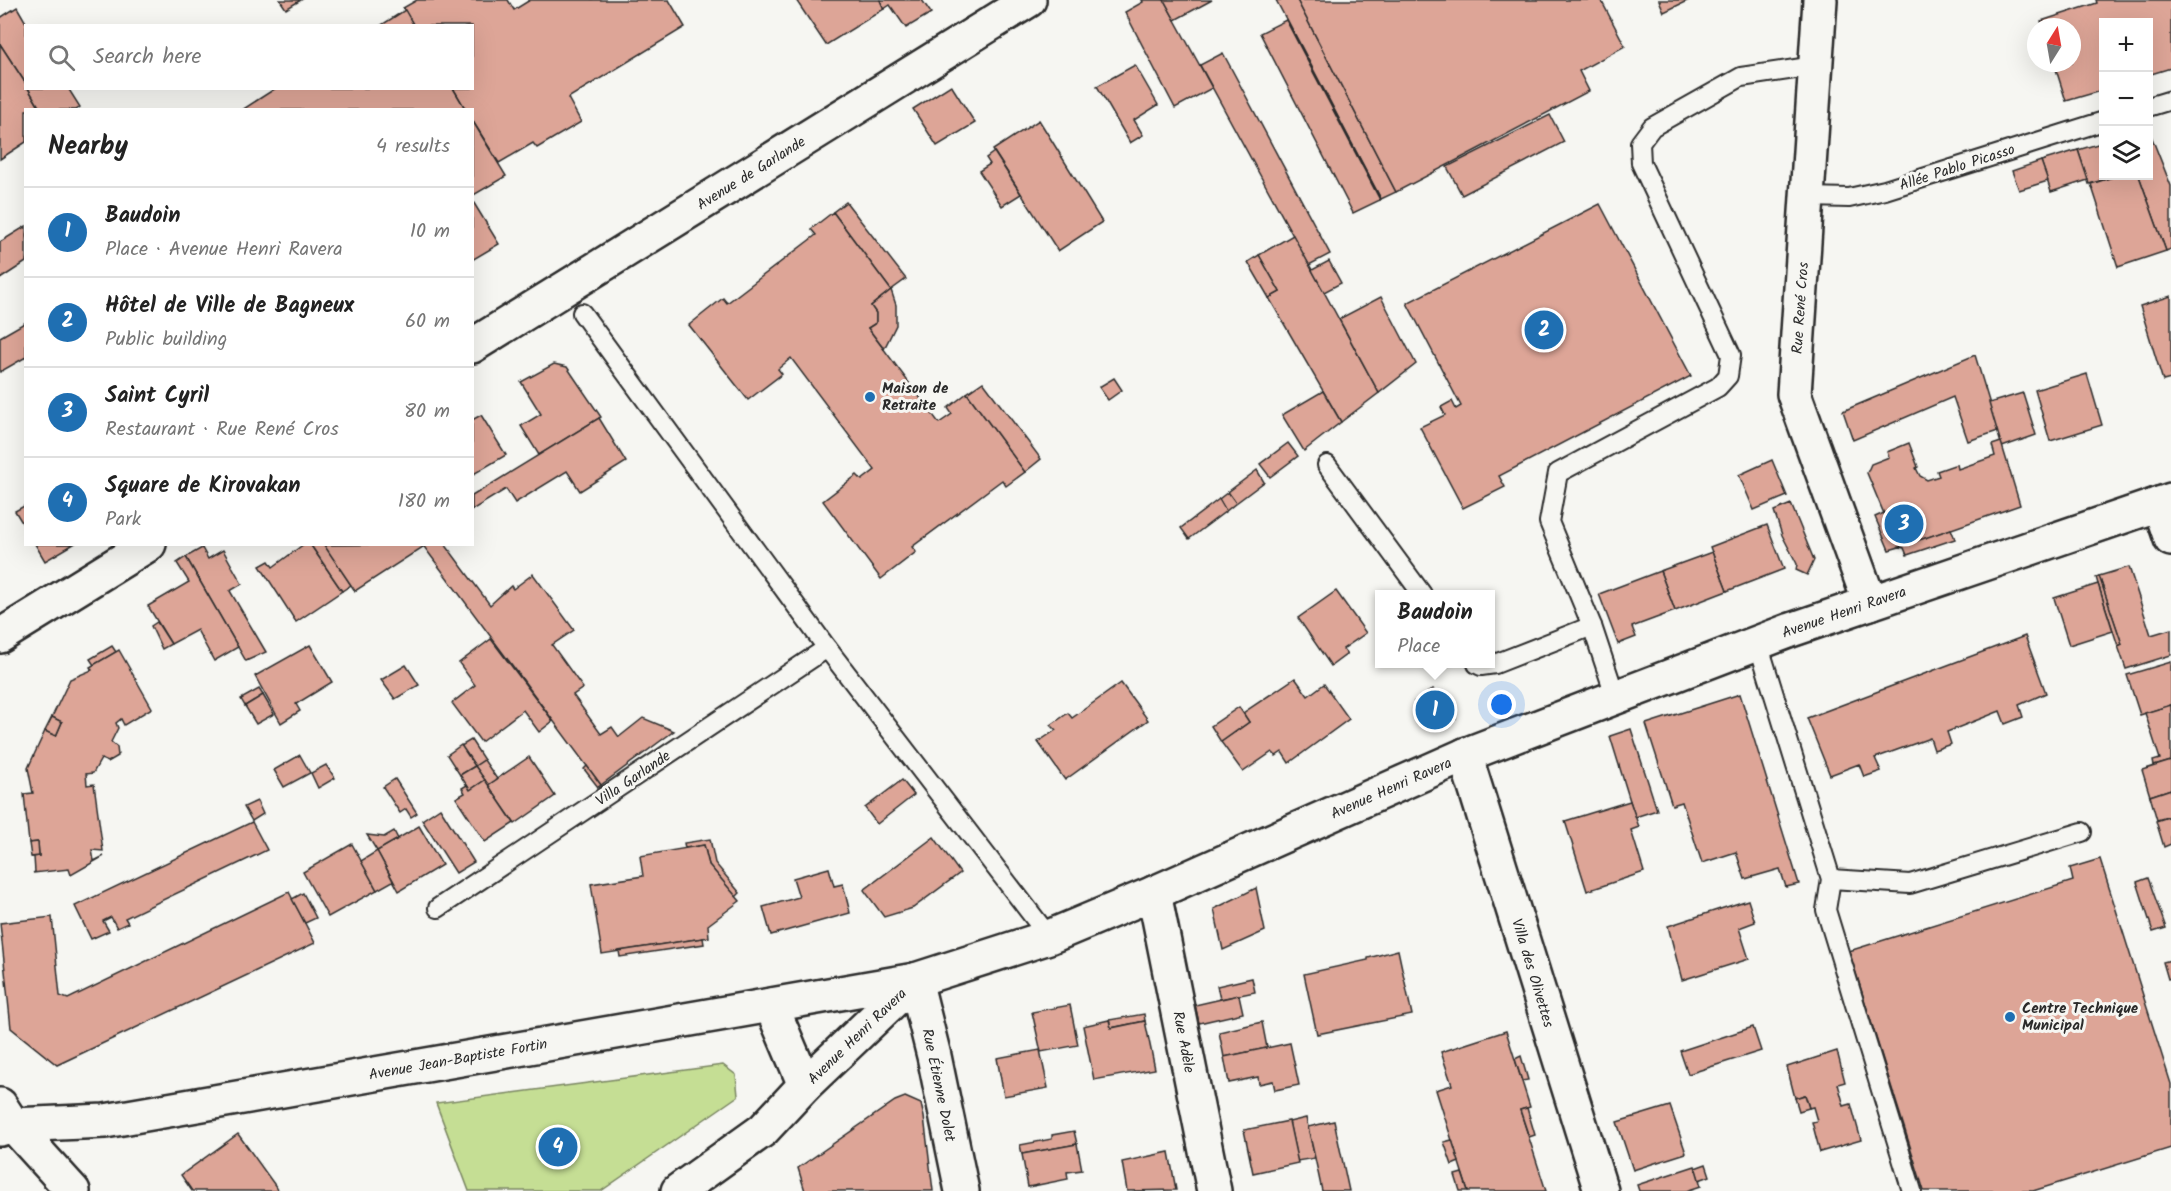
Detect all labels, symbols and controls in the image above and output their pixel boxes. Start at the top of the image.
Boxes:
north arrow [2027,18,2081,72]
map controls [2099,18,2153,180]
button: + [2099,18,2153,72]
search box [24,24,474,90]
text: Search here [93,40,201,75]
icon: search [45,41,78,74]
button: − [2099,72,2153,126]
text: Nearby [48,126,128,168]
button: layers [2099,126,2153,180]
text: 4 results [376,131,450,163]
street label: Avenue de Garlande [692,131,811,217]
street label: Allée Pablo Picasso [1896,138,2018,198]
text: Baudoin [105,199,180,234]
text: 1 [64,216,71,248]
text: 10 m [410,216,450,248]
text: Place · Avenue Henri Ravera [105,234,343,266]
street label: Rue René Cros [1786,261,1816,355]
text: Hôtel de Ville de Bagneux [105,289,354,324]
text: 2 [62,306,73,338]
text: 60 m [405,306,450,338]
pin: 2 [1524,308,1564,352]
text: Public building [105,324,227,356]
place label: Maison de Retraite [882,377,949,418]
text: Saint Cyril [105,379,209,414]
marker: Maison de Retraite [863,390,877,404]
text: 3 [62,396,73,428]
text: 80 m [404,396,450,428]
text: Restaurant · Rue René Cros [105,414,339,446]
text: Square de Kirovakan [105,469,300,504]
text: 4 [62,486,73,518]
text: 180 m [398,486,450,518]
pin: 3 [1884,502,1924,546]
text: Park [105,504,141,536]
street label: Avenue Henri Ravera [1779,580,1910,646]
popup [1375,590,1495,668]
text: Baudoin [1397,596,1473,631]
text: Place [1397,631,1440,663]
pin: 1 [1416,688,1454,732]
your location [1487,690,1516,719]
street label: Villa Garlande [591,745,676,813]
street label: Avenue Henri Ravera [1327,751,1456,826]
street label: Villa des Olivettes [1504,916,1560,1031]
street label: Avenue Henri Ravera [802,983,913,1091]
place label: Centre Technique Municipal [2022,997,2139,1038]
street label: Rue Adèle [1165,1009,1201,1075]
marker: Centre Technique Municipal [2003,1010,2017,1024]
street label: Rue Étienne Dolet [914,1026,962,1144]
street label: Avenue Jean-Baptiste Fortin [367,1032,549,1088]
pin: 4 [538,1124,578,1170]

